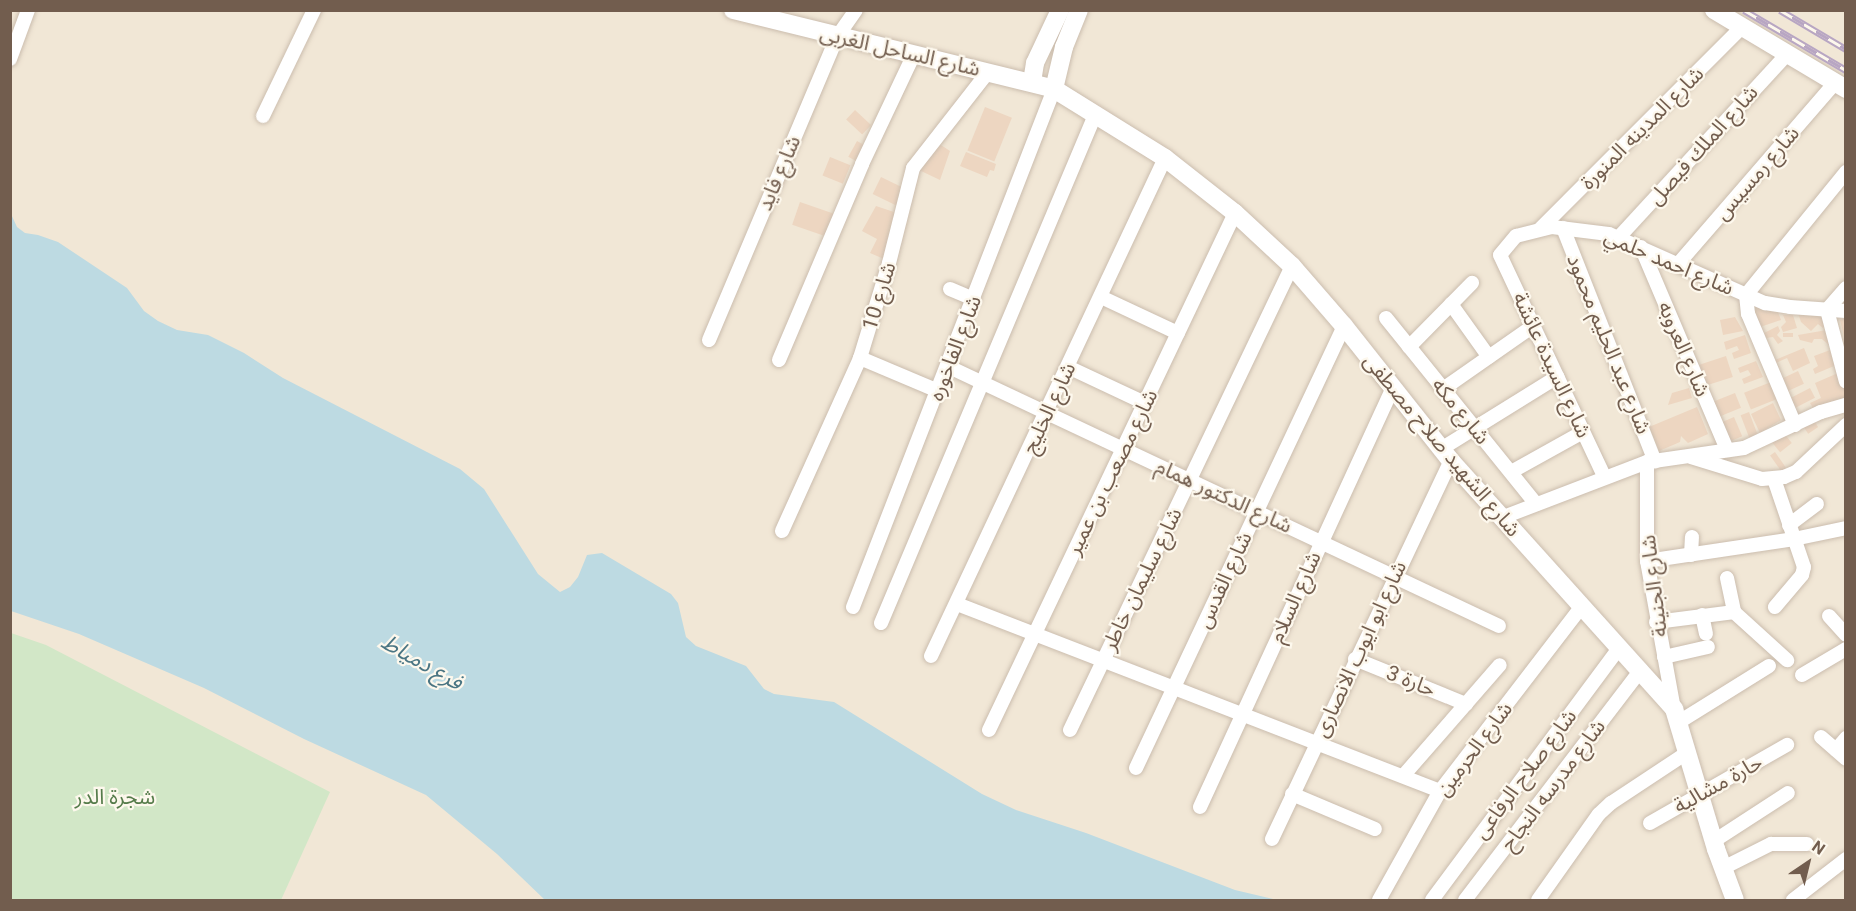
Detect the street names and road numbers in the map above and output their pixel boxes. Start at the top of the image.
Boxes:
street label: شارع الساحل الغربى [817,20,983,82]
street label: شارع المدينه المنورة [1575,61,1709,195]
street label: شارع الملك فيصل [1643,80,1763,210]
street label: شارع رمسيس [1709,121,1805,225]
street label: شارع فايد [752,132,806,214]
street label: شارع احمد حلمي [1600,223,1738,301]
street label: شارع عبد الحليم محمود [1561,250,1657,438]
street label: شارع 10 [857,259,901,333]
street label: شارع السيدة عائشة [1507,288,1597,442]
street label: شارع الفاخوره [923,292,987,404]
street label: شارع العروبه [1653,298,1715,400]
street label: شارع الشهيد صلاح مصطفى [1358,348,1526,542]
street label: شارع الخليج [1017,358,1081,458]
street label: شارع مكه [1427,373,1495,449]
street label: شارع مصعب بن عمير [1061,385,1163,559]
street label: شارع الدكتور همام [1152,453,1296,539]
street label: شارع سليمان خاطر [1097,504,1187,654]
street label: شارع القدس [1191,528,1257,632]
street label: شارع الجنينة [1635,534,1673,638]
street label: شارع السلام [1264,547,1326,647]
street label: شارع ابو ايوب الانصارى [1308,557,1412,741]
street label: حارة 3 [1383,660,1439,702]
street label: شارع الحرمين [1430,697,1518,801]
street label: شارع صلاح الرفاعى [1468,704,1582,844]
street label: شارع مدرسه النجاح [1495,714,1611,856]
street label: حارة مشالية [1669,749,1767,819]

